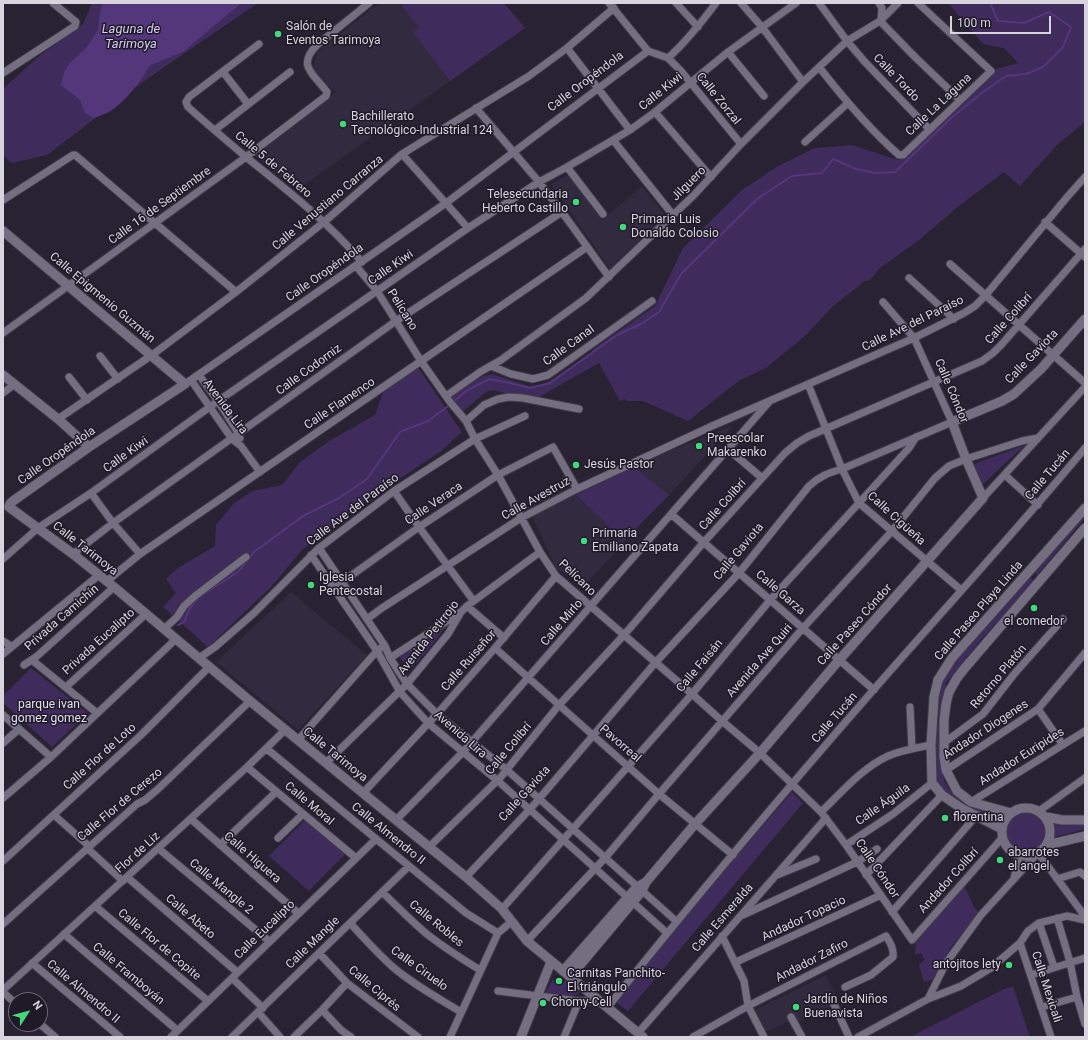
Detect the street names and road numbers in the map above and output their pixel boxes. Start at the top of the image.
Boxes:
street label: Calle Oropéndola [545,49,627,115]
street label: Calle Tordo [870,51,922,105]
street label: Calle Kiwi [636,70,686,114]
street label: Calle Zorzal [693,70,743,128]
street label: Calle La Laguna [903,71,975,139]
street label: Calle 5 de Febrero [232,129,314,201]
street label: Calle Venustiano Carranza [270,152,386,254]
street label: Calle 16 de Septiembre [106,164,214,248]
street label: Jilguero [669,164,709,204]
street label: Calle Oropéndola [283,241,367,305]
street label: Calle Kiwi [366,247,416,289]
street label: Calle Epigmenio Guzmán [46,250,158,346]
street label: Pelícano [384,287,420,333]
street label: Calle Colibrí [982,290,1036,348]
street label: Calle Ave del Paraíso [860,293,966,355]
street label: Calle Canal [541,323,597,369]
street label: Calle Gaviota [1002,327,1062,387]
street label: Calle Codorniz [273,341,345,399]
street label: Calle Cóndor [931,357,971,425]
street label: Calle Flamenco [302,375,378,433]
street label: Avenida Lira [200,377,250,437]
street label: Calle Oropéndola [15,424,99,488]
street label: Calle Kiwi [101,434,151,476]
street label: Calle Tucán [1023,447,1073,503]
street label: Calle Ave del Paraíso [304,471,402,549]
street label: Calle Avestruz [499,474,573,524]
street label: Calle Colibrí [696,476,750,534]
street label: Calle Veraca [402,479,466,529]
street label: Calle Cigüeña [864,489,928,549]
street label: Calle Tarimoya [49,519,121,579]
street label: Calle Gaviota [711,521,767,583]
street label: Pelícano [555,557,599,599]
street label: Calle Paseo Playa Linda [932,558,1026,664]
street label: Calle Garza [752,568,808,618]
street label: Calle Paseo Cóndor [815,581,895,669]
street label: Privada Camichín [22,582,102,654]
street label: Calle Mirlo [538,597,586,649]
street label: Avenida Petirrojo [395,598,463,678]
street label: Privada Eucalipto [60,606,138,678]
street label: Avenida Ave Quiri [724,621,796,701]
street label: Calle Ruiseñor [438,627,500,695]
street label: Calle Faisán [674,637,726,695]
street label: Retorno Platón [968,642,1030,712]
street label: Calle Tucán [809,690,861,746]
street label: Andador Diogenes [941,697,1031,763]
street label: Avenida Lira [431,708,489,762]
street label: Calle Colibrí [483,720,535,778]
street label: Calle Flor de Loto [61,721,139,793]
street label: Pavorreal [596,722,644,766]
street label: Calle Tarimoya [300,725,370,785]
street label: Andador Euripides [977,725,1067,789]
street label: Calle Gaviota [496,763,554,825]
street label: Calle Flor de Cerezo [75,765,165,845]
street label: Calle Moral [281,779,337,829]
street label: Calle Águila [853,781,913,829]
street label: Calle Almendro II [348,800,428,868]
street label: Flor de Liz [113,829,163,877]
street label: Calle Higuera [220,829,284,887]
street label: Calle Cóndor [852,837,902,901]
street label: Andador Colibrí [916,845,982,917]
street label: Calle Mangle 2 [186,856,256,918]
street label: Calle Esmeralda [689,881,757,955]
street label: Calle Abeto [162,892,218,942]
street label: Andador Topacio [760,893,848,945]
street label: Calle Eucalipto [232,897,298,963]
street label: Calle Robles [406,898,466,950]
street label: Calle Flor de Copite [115,906,203,984]
street label: Calle Mangle [283,914,343,972]
street label: Andador Zafiro [773,937,851,985]
street label: Calle Framboyán [89,940,167,1008]
street label: Calle Ciruelo [388,943,450,995]
street label: Calle Mexicali [1028,950,1064,1024]
street label: Calle Almendro II [44,957,122,1027]
street label: Calle Ciprés [345,963,403,1015]

